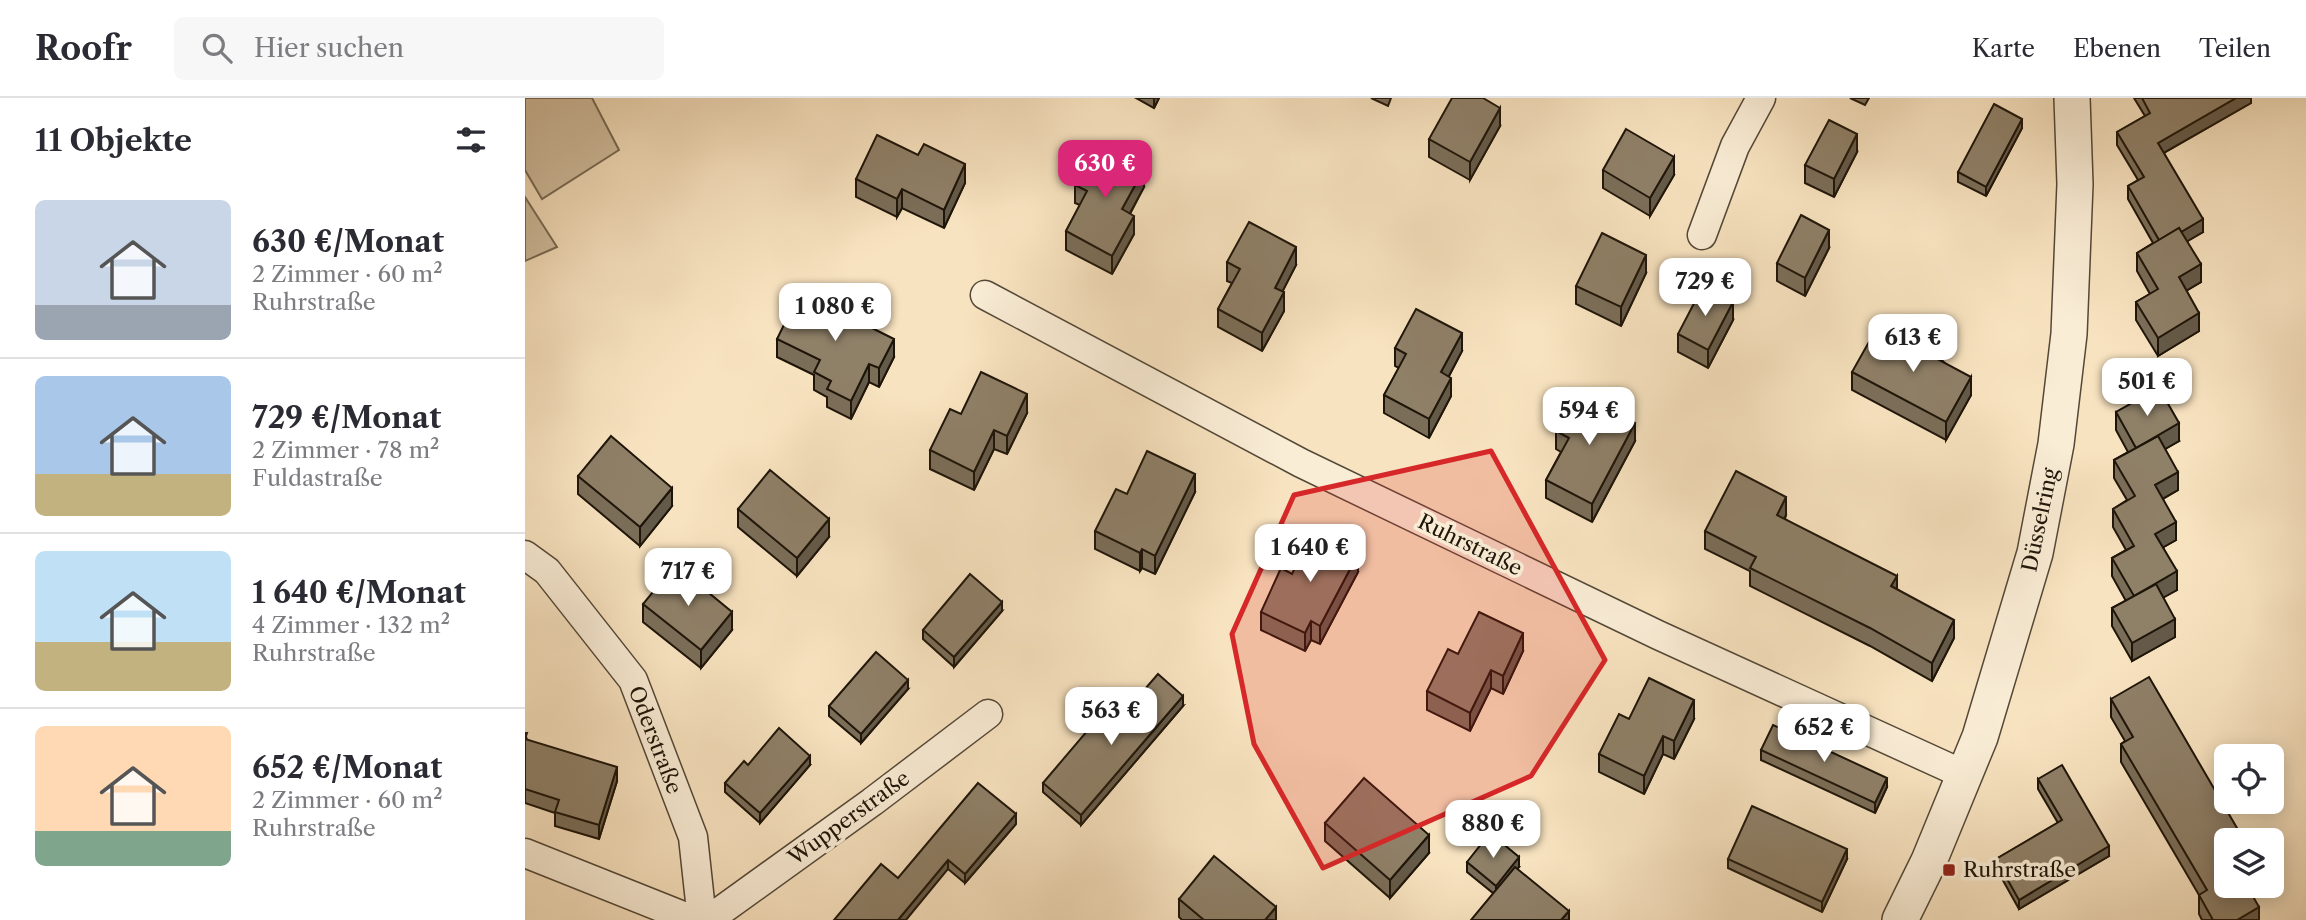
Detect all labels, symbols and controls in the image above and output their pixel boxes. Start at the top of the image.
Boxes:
search box [174,17,664,80]
text: Roofr [35,28,132,69]
icon: search [198,29,236,67]
text: Hier suchen [254,32,404,64]
text: Karte [1972,34,2035,63]
text: Ebenen [2073,34,2161,63]
text: Teilen [2199,34,2271,63]
icon: filters [452,121,490,159]
text: 11 Objekte [35,122,192,159]
pin: 630 € [1056,140,1154,200]
text: 630 € [1074,149,1136,177]
text: 630 €/Monat [252,223,444,260]
icon: home [91,228,175,312]
pin: 729 € [1656,258,1754,318]
text: 2 Zimmer · 60 m² [252,260,443,288]
text: 729 € [1675,267,1735,295]
pin: 1 080 € [770,284,900,343]
text: Ruhrstraße [252,288,376,316]
text: 1 080 € [795,292,875,320]
pin: 613 € [1864,314,1962,374]
text: 613 € [1884,323,1942,351]
pin: 501 € [2098,358,2196,418]
text: 501 € [2118,367,2176,395]
pin: 594 € [1540,388,1638,447]
text: 594 € [1559,396,1619,424]
text: 729 €/Monat [252,399,441,436]
icon: home [91,404,175,488]
text: 2 Zimmer · 78 m² [252,436,439,464]
text: Fuldastraße [252,464,383,492]
street label: Düsselring [2016,465,2063,574]
street label: Ruhrstraße [1414,509,1526,581]
pin: 1 640 € [1245,524,1375,584]
text: 1 640 € [1271,533,1349,561]
pin: 717 € [639,548,737,608]
text: 717 € [661,557,715,585]
text: 1 640 €/Monat [252,574,466,611]
icon: home [91,579,175,663]
text: 4 Zimmer · 132 m² [252,611,450,639]
text: Ruhrstraße [252,639,376,667]
street label: Oderstraße [623,682,687,797]
pin: 563 € [1062,688,1160,747]
text: 563 € [1081,696,1141,724]
pin: 652 € [1775,704,1873,764]
text: 652 € [1794,713,1854,741]
map controls [2214,744,2284,898]
button: locate [2214,744,2284,814]
text: 652 €/Monat [252,749,442,786]
icon: home [91,754,175,838]
street label: Wupperstraße [782,765,914,871]
text: 2 Zimmer · 60 m² [252,786,443,814]
pin: 880 € [1444,800,1542,860]
text: 880 € [1461,809,1525,837]
text: Ruhrstraße [252,814,376,842]
button: layers [2214,828,2284,898]
place label: Ruhrstraße [1963,857,2076,882]
marker: Ruhrstraße [1941,862,1957,878]

